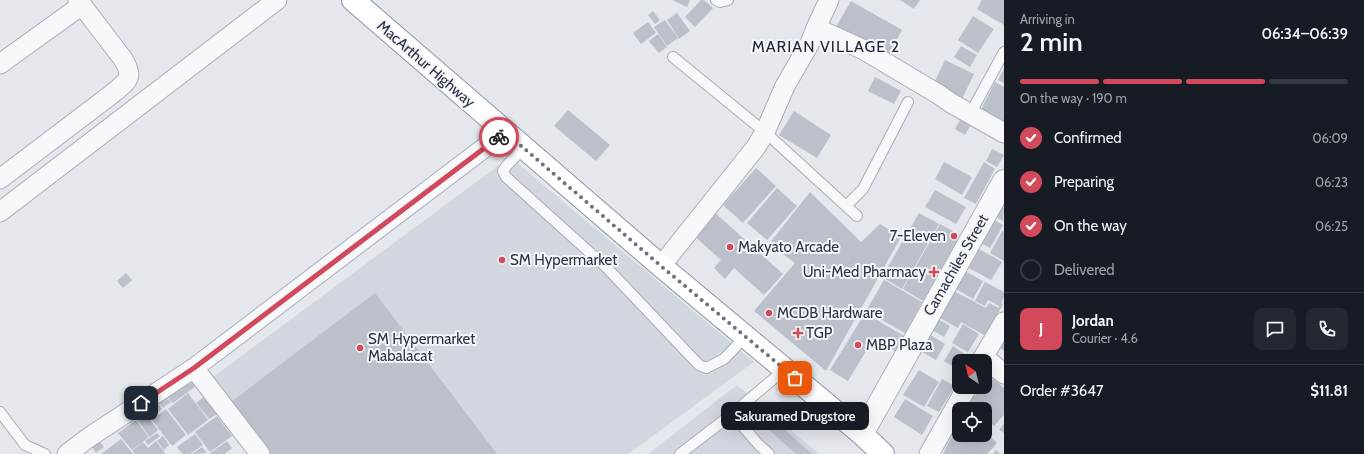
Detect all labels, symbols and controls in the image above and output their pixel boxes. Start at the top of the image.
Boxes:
text: Arriving in [1020,11,1075,27]
street label: MacArthur Highway [373,17,479,112]
text: 06:34–06:39 [1262,25,1348,43]
text: 2 min [1020,26,1083,58]
district label: MARIAN VILLAGE 2 [752,37,900,56]
text: On the way · 190 m [1020,90,1127,106]
courier [479,117,519,157]
icon: bike [488,126,510,148]
icon: check [1020,127,1042,149]
text: Confirmed [1054,129,1122,147]
text: 06:09 [1312,130,1348,146]
icon: check [1020,171,1042,193]
text: Preparing [1054,173,1114,191]
text: 06:23 [1315,174,1348,190]
street label: Camachiles Street [920,211,992,319]
icon: check [1020,215,1042,237]
text: On the way [1054,217,1127,235]
text: 06:25 [1315,218,1348,234]
place label: 7-Eleven [890,227,946,245]
marker: 7-Eleven [949,231,959,241]
place label: Makyato Arcade [738,238,839,256]
marker: Makyato Arcade [725,242,735,252]
place label: SM Hypermarket [510,251,617,269]
marker: SM Hypermarket [497,255,507,265]
text: Delivered [1054,261,1115,279]
place label: Uni-Med Pharmacy [803,263,926,281]
marker: Uni-Med Pharmacy [929,267,939,277]
place label: MCDB Hardware [777,304,883,322]
marker: MCDB Hardware [764,308,774,318]
button: chat [1254,308,1296,350]
button: phone [1306,308,1348,350]
text: Jordan [1072,312,1114,330]
text: J [1039,320,1043,338]
place label: TGP [806,324,833,342]
marker: TGP [793,328,803,338]
place label: SM Hypermarket Mabalacat [368,330,475,365]
text: Courier · 4.6 [1072,330,1138,346]
place label: MBP Plaza [866,336,933,354]
marker: MBP Plaza [853,340,863,350]
marker: SM Hypermarket Mabalacat [355,343,365,353]
north arrow [952,354,992,394]
map controls [952,354,992,442]
pin [778,361,812,395]
icon: bag [784,367,806,389]
text: Order #3647 [1020,382,1104,400]
text: $11.81 [1310,382,1348,400]
pin [124,386,158,420]
icon: home [130,392,152,414]
callout: Sakuramed Drugstore [721,402,869,430]
button: locate [952,402,992,442]
text: Sakuramed Drugstore [735,408,855,424]

